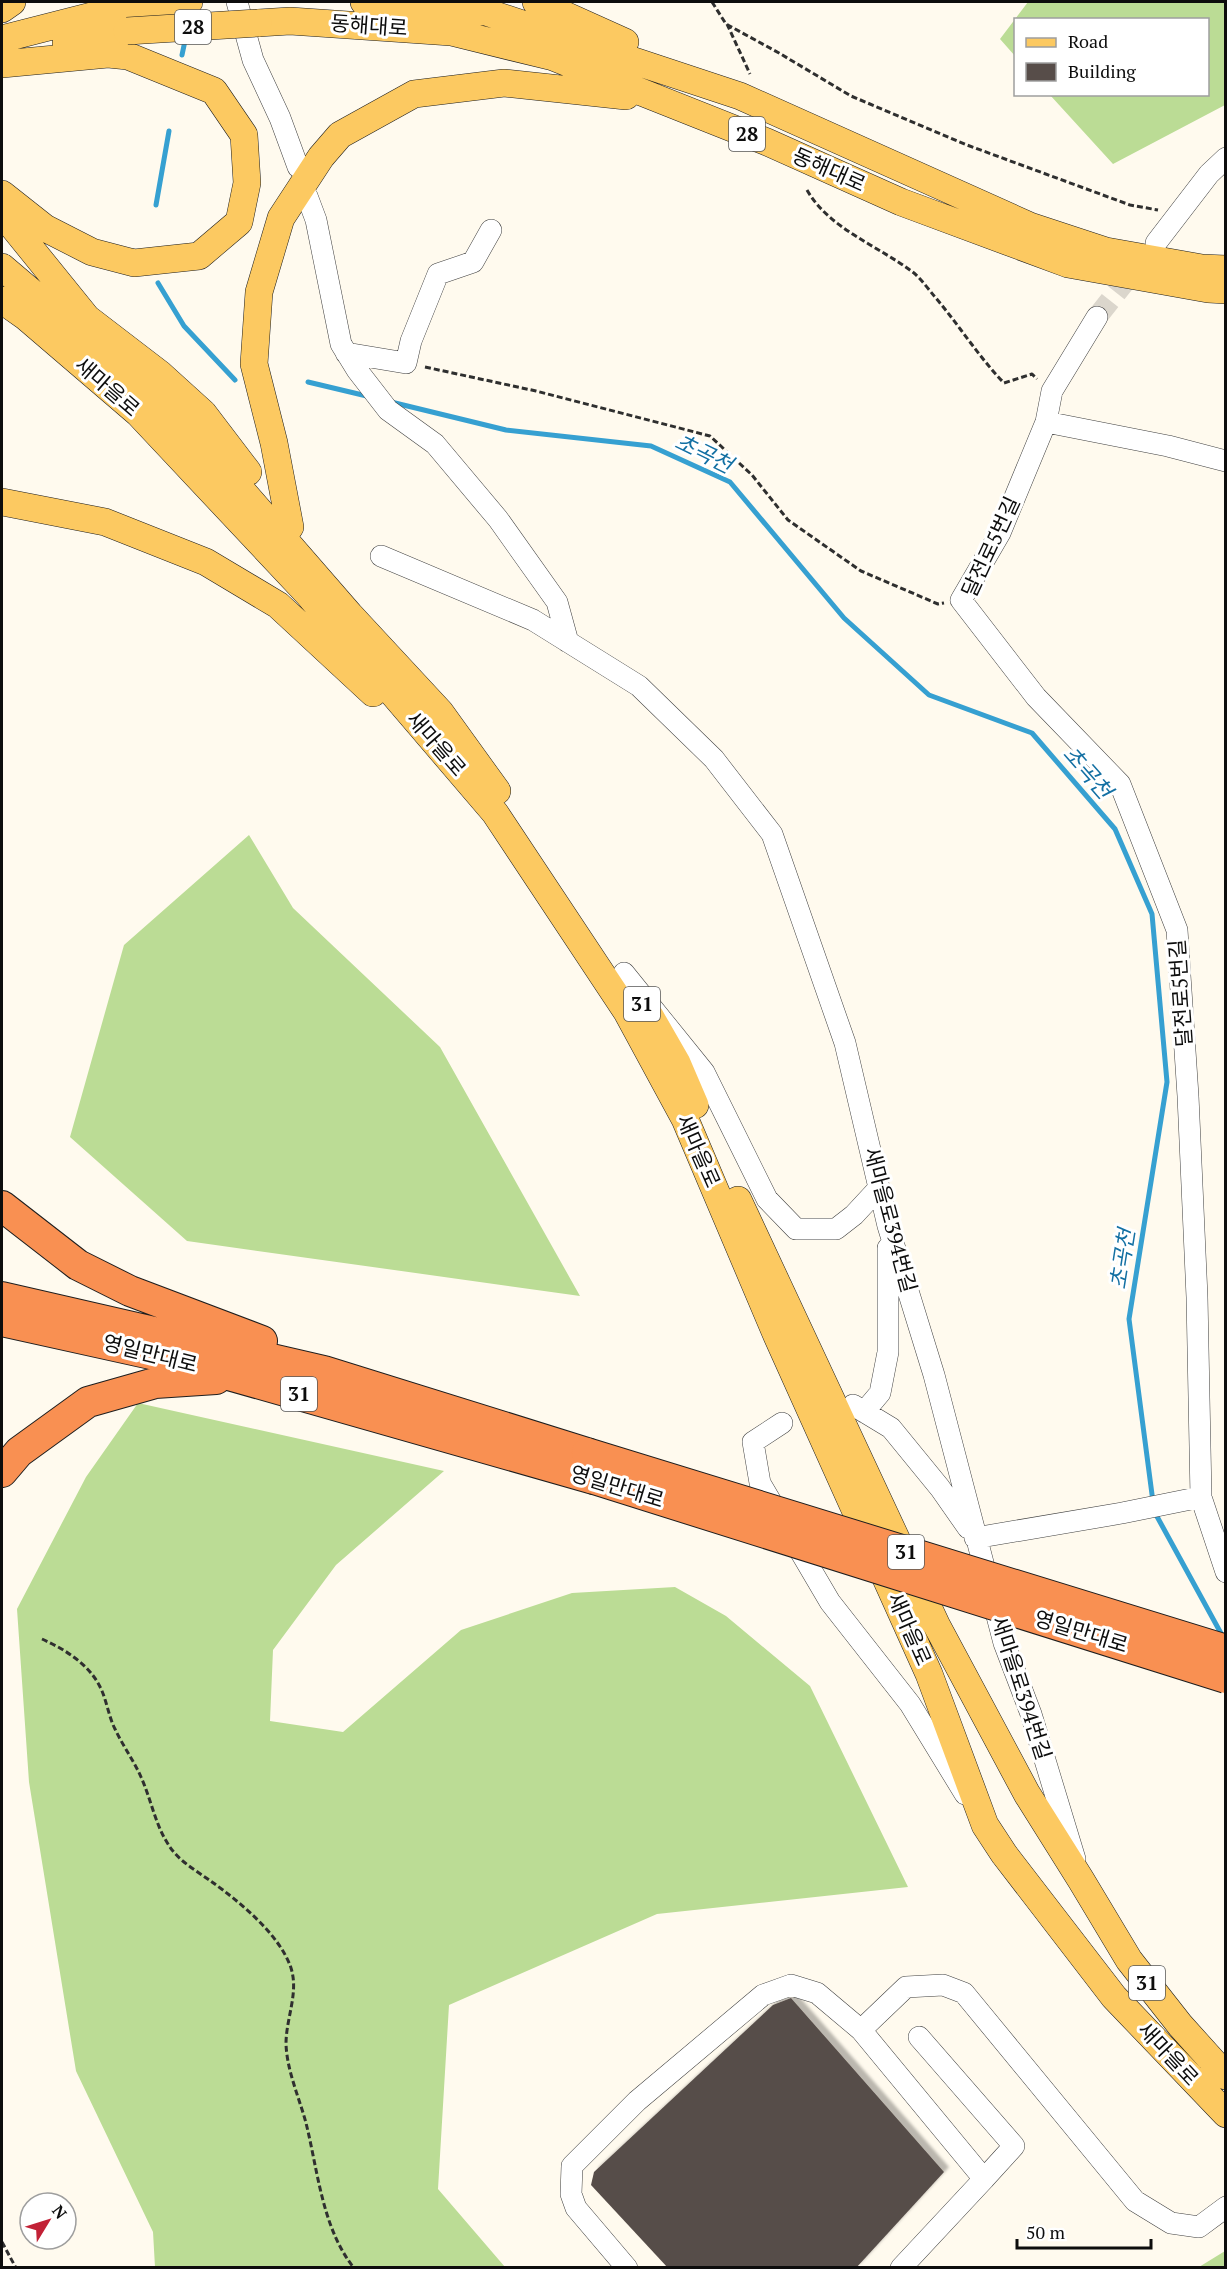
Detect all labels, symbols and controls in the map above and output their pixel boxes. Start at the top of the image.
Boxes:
street label: 동해대로 [330,8,409,42]
road number: 28 [175,10,211,44]
legend [1014,18,1209,96]
text: Road [1068,29,1108,53]
text: Building [1068,59,1136,83]
road number: 28 [729,117,765,151]
street label: 동해대로 [788,141,870,198]
street label: 새마을로 [69,350,146,422]
water label: 초곡천 [671,426,740,480]
street label: 달전로5번길 [955,492,1026,601]
street label: 새마을로 [401,705,473,782]
water label: 초곡천 [1058,739,1121,806]
street label: 달전로5번길 [1162,938,1198,1048]
road number: 31 [624,987,660,1021]
street label: 새마을로 [670,1110,727,1192]
street label: 새마을로394번길 [858,1144,924,1296]
water label: 초곡천 [1102,1224,1141,1291]
street label: 영일만대로 [100,1328,200,1378]
road number: 31 [281,1377,317,1411]
street label: 영일만대로 [567,1459,668,1514]
road number: 31 [888,1535,924,1569]
street label: 새마을로 [881,1588,938,1670]
street label: 영일만대로 [1031,1604,1132,1659]
street label: 새마을로394번길 [986,1612,1058,1763]
road number: 31 [1129,1966,1165,2000]
street label: 새마을로 [1132,2016,1205,2091]
north arrow [18,2191,78,2251]
text: N [47,2200,72,2223]
scale bar [1017,2212,1150,2250]
text: 50 m [1026,2220,1066,2244]

